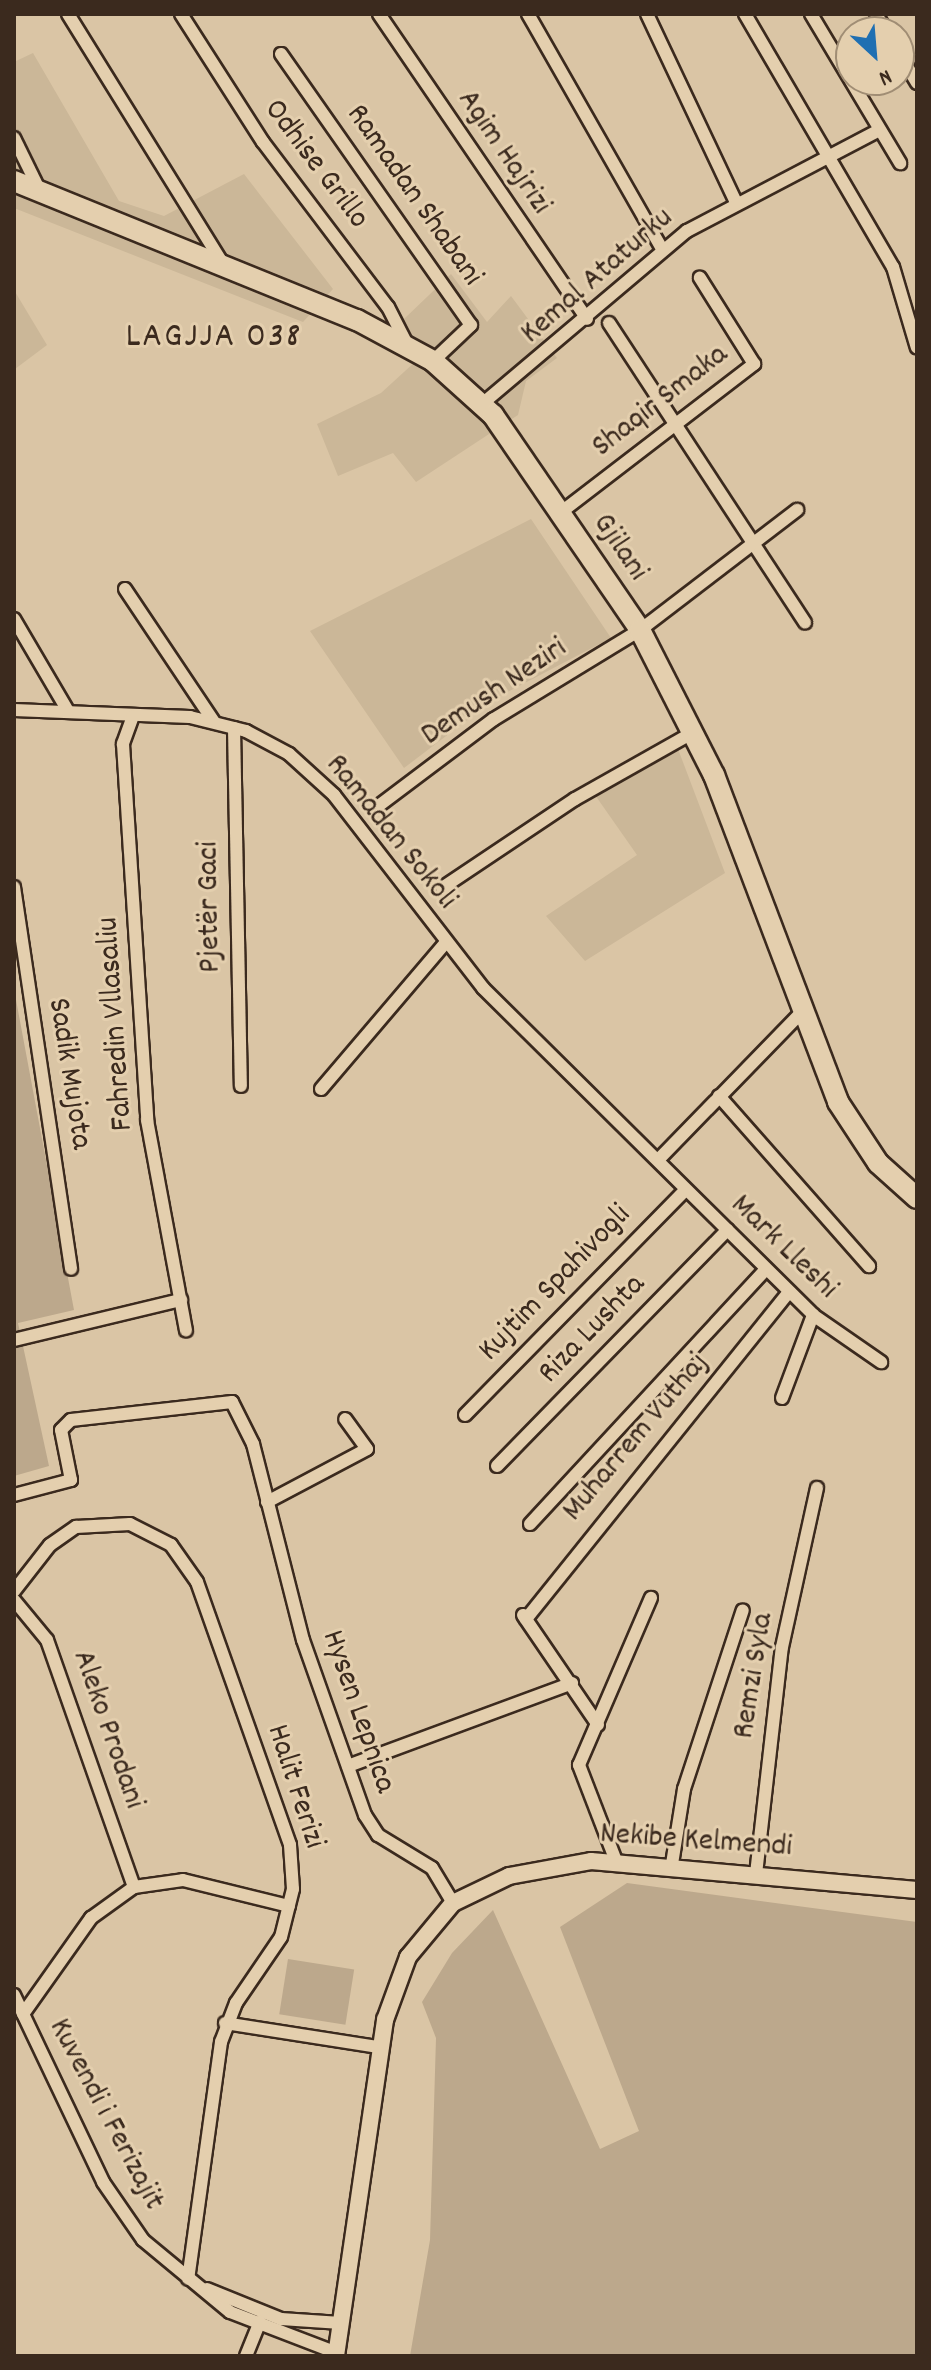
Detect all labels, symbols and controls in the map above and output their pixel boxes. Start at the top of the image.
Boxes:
north arrow [835,16,915,96]
text: N [873,60,897,93]
street label: Agim Hajrizi [447,83,559,223]
street label: Odhise Grillo [254,93,376,237]
street label: Ramadan Shabani [336,98,490,294]
street label: Kemal Ataturku [514,200,682,354]
district label: LAGJJA 038 [126,317,302,361]
street label: Shaqir Smaka [585,337,737,467]
street label: Gjilani [582,507,656,589]
street label: Demush Neziri [415,630,575,756]
street label: Ramadan Sokoli [316,748,464,918]
street label: Pjetër Gaci [191,841,231,973]
street label: Fahredin Vllasaliu [90,916,144,1132]
street label: Sadik Mujota [37,996,99,1152]
street label: Mark Lleshi [721,1187,845,1309]
street label: Kujtim Spahivogli [472,1198,640,1370]
street label: Riza Lushta [531,1267,655,1393]
street label: Muharrem Vuthaj [555,1346,719,1530]
street label: Remzi Syla [726,1610,784,1742]
street label: Hysen Lepnica [311,1626,403,1798]
street label: Aleko Prodani [62,1646,152,1814]
street label: Halit Ferizi [256,1720,332,1854]
street label: Nekibe Kelmendi [599,1816,793,1868]
street label: Kuvendi i Ferizajit [38,2013,172,2217]

